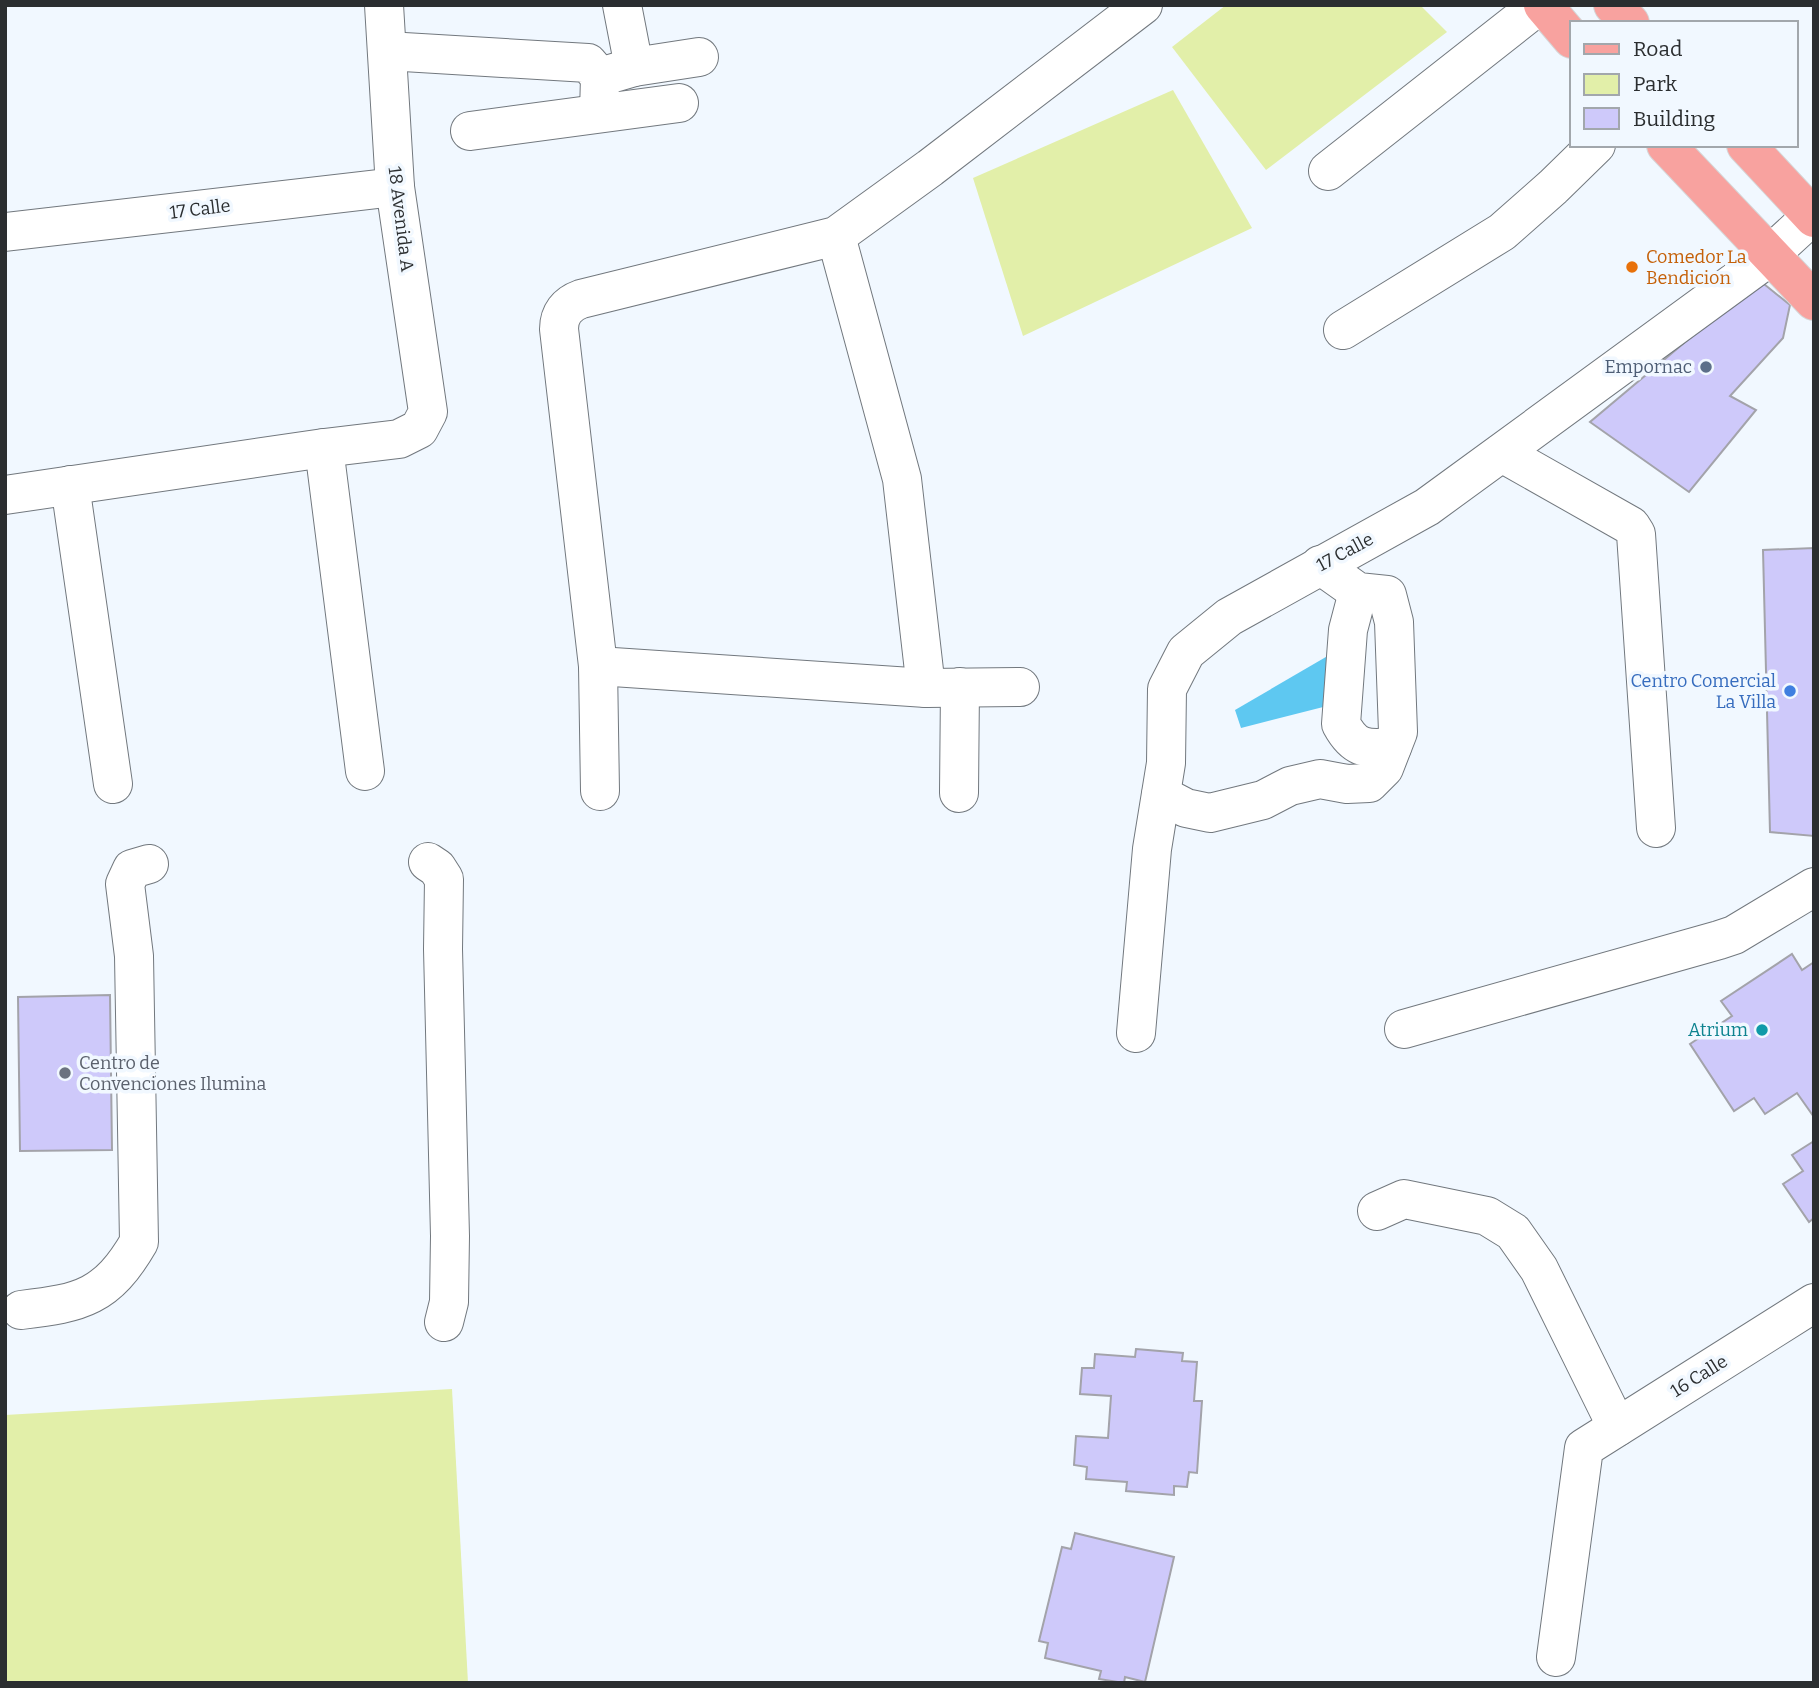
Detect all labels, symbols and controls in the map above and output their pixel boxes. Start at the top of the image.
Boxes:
legend [1570,21,1798,147]
text: Road [1633,36,1682,62]
text: Park [1633,71,1677,97]
text: Building [1633,106,1716,132]
street label: 18 Avenida A [384,165,418,273]
street label: 17 Calle [168,194,232,224]
place label: Comedor La Bendicion [1646,246,1747,289]
marker: Comedor La Bendicion [1624,259,1640,275]
place label: Empornac [1605,356,1692,378]
marker: Empornac [1698,359,1714,375]
street label: 17 Calle [1313,528,1377,576]
place label: Centro Comercial La Villa [1630,670,1776,713]
marker: Centro Comercial La Villa [1782,683,1798,699]
place label: Atrium [1688,1019,1748,1041]
marker: Atrium [1754,1022,1770,1038]
place label: Centro de Convenciones Ilumina [79,1052,267,1095]
marker: Centro de Convenciones Ilumina [57,1065,73,1081]
street label: 16 Calle [1667,1350,1731,1402]

